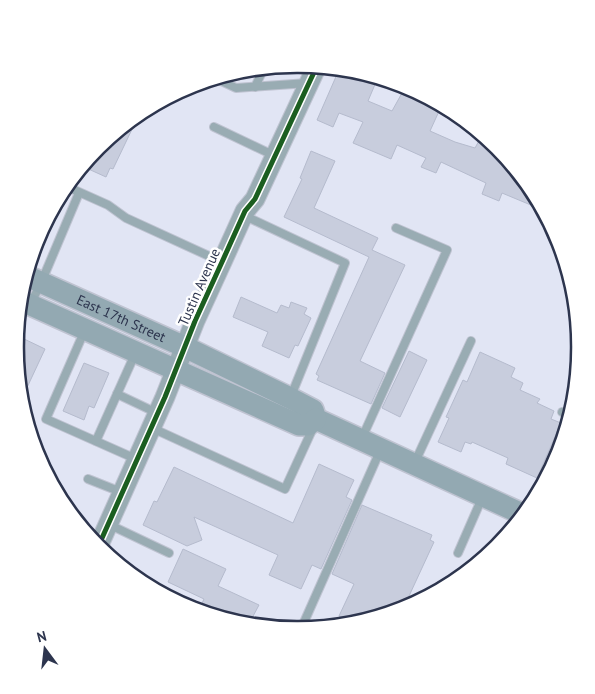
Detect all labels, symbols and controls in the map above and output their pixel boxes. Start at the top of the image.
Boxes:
street label: Tustin Avenue [174,245,224,329]
street label: East 17th Street [74,291,169,346]
north arrow [20,624,70,674]
text: N [35,627,48,646]

